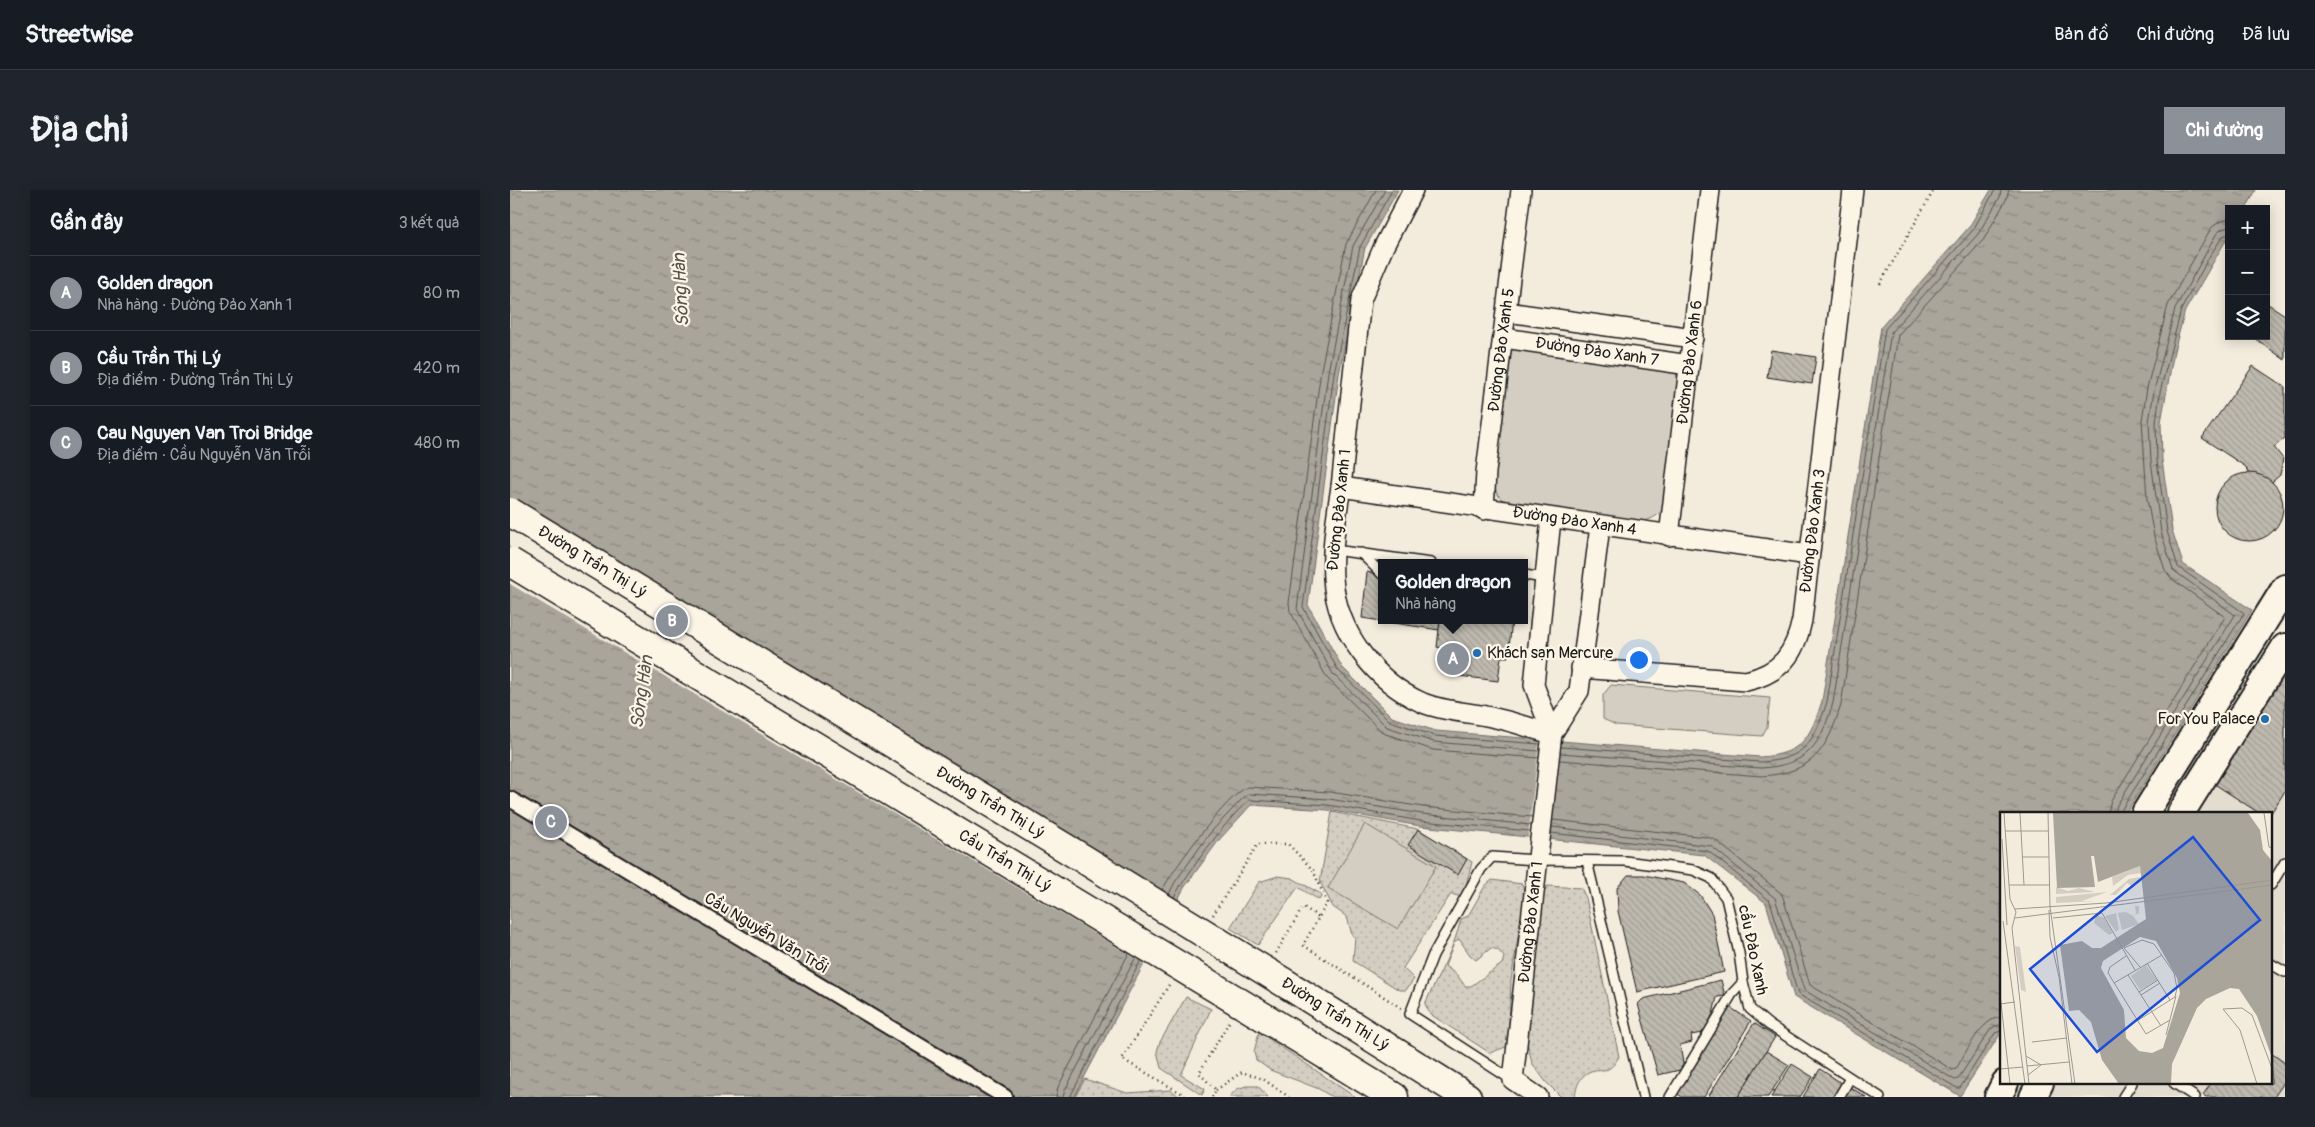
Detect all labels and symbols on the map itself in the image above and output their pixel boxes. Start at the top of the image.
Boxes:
water label: Sông Hàn [668,252,694,327]
street label: Đường Đảo Xanh 5 [1484,287,1519,413]
street label: Đường Đảo Xanh 6 [1672,299,1707,426]
street label: Đường Đảo Xanh 7 [1534,333,1661,371]
street label: Đường Đảo Xanh 1 [1323,448,1355,572]
street label: Đường Đảo Xanh 3 [1795,468,1830,594]
street label: Đường Đảo Xanh 4 [1511,502,1638,540]
street label: Đường Trần Thị Lý [534,521,650,602]
pin: B [656,602,688,640]
pin: A [1437,640,1469,678]
place label: Khách sạn Mercure [1487,643,1613,663]
marker: Khách sạn Mercure [1471,647,1483,659]
your location [1626,647,1652,673]
water label: Sông Hàn [626,653,659,730]
place label: For You Palace [2158,709,2255,729]
marker: For You Palace [2259,713,2271,725]
street label: Đường Trần Thị Lý [932,762,1048,843]
pin: C [535,803,567,841]
inset map [2000,812,2272,1084]
street label: Cầu Trần Thị Lý [955,825,1055,896]
street label: Đường Đảo Xanh 1 [1514,860,1547,984]
street label: Cầu Nguyễn Văn Trỗi [701,887,832,978]
street label: cầu Đảo Xanh [1734,903,1773,997]
street label: Đường Trần Thị Lý [1277,972,1393,1055]

